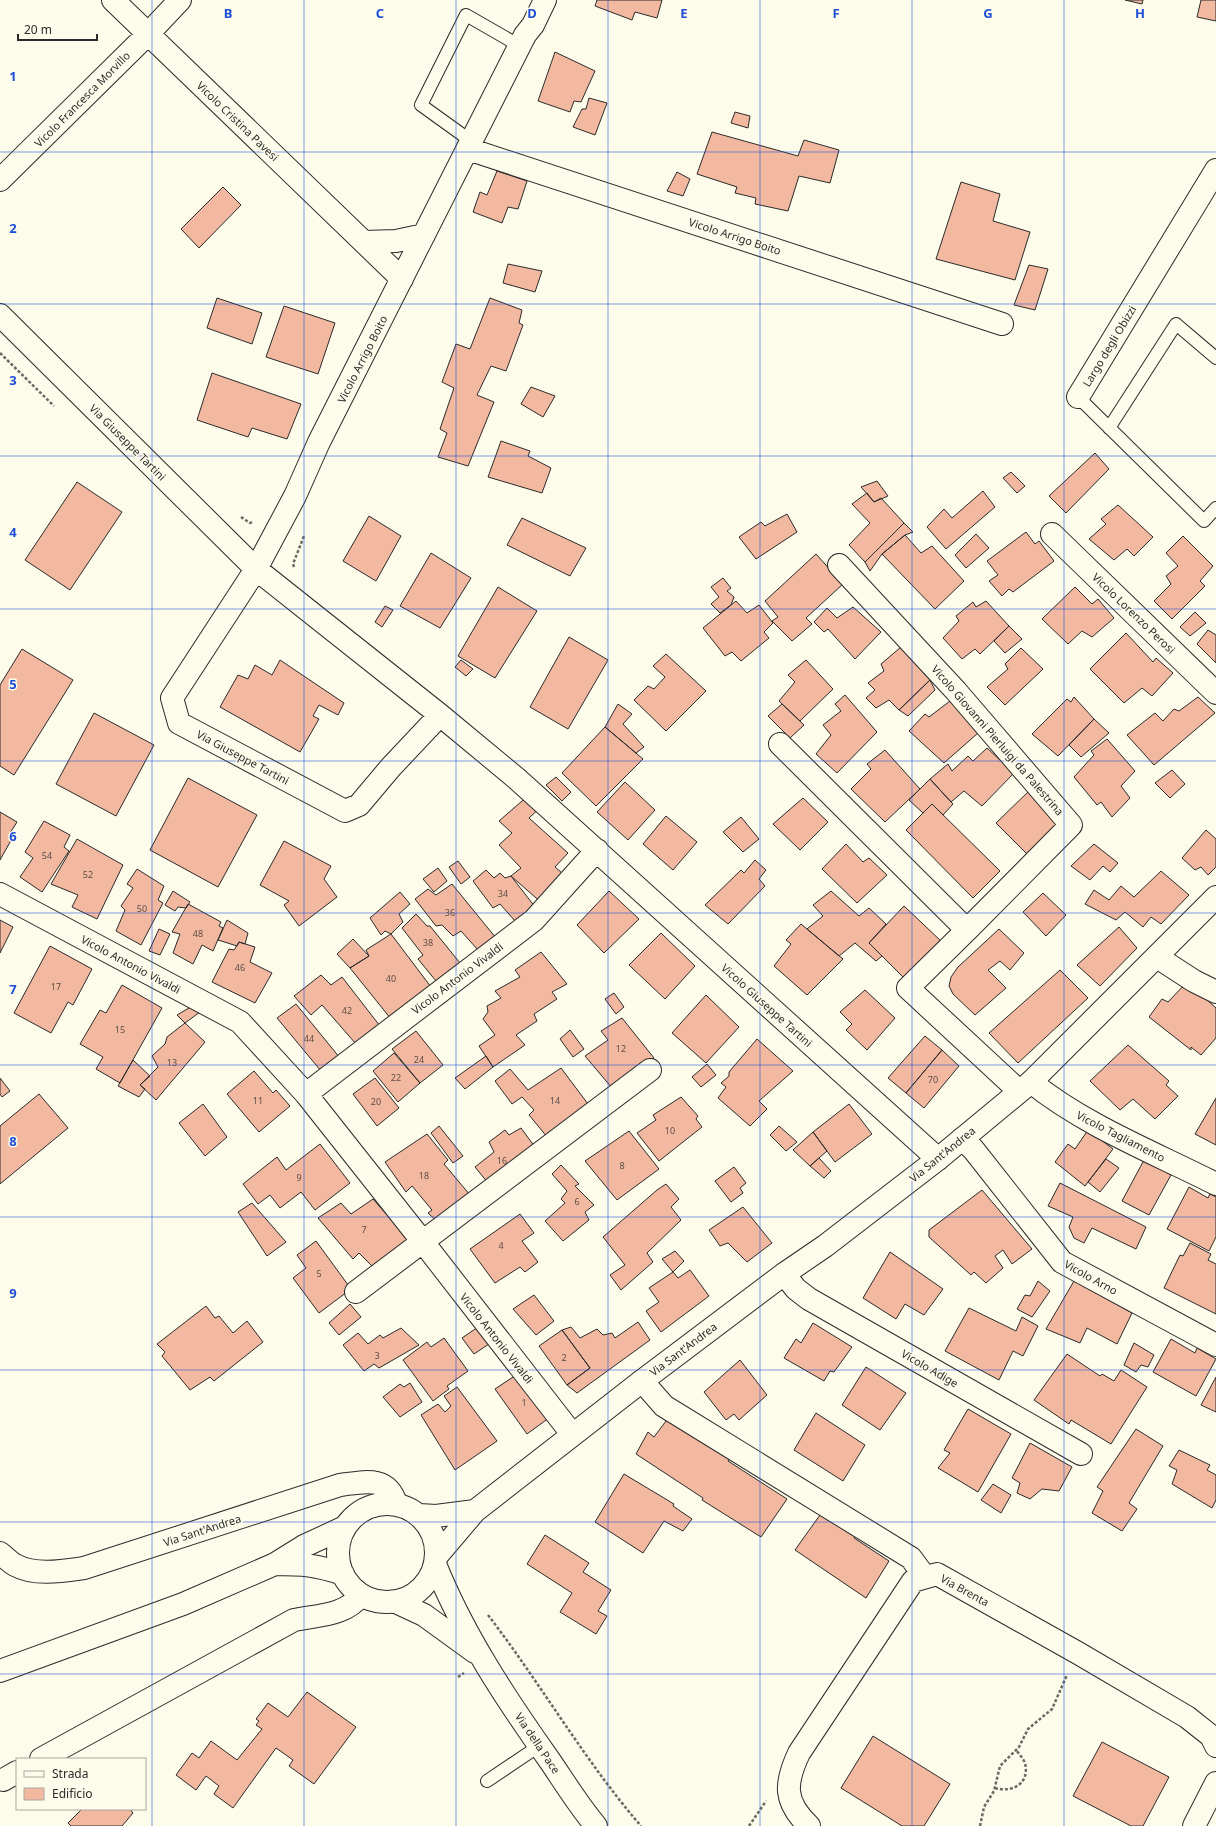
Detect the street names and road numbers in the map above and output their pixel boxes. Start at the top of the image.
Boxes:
street label: Vicolo Francesca Morvillo [31,48,133,150]
street label: Vicolo Cristina Pavesi [194,78,282,164]
street label: Vicolo Arrigo Boito [687,214,783,258]
street label: Largo degli Obizzi [1079,303,1139,389]
street label: Vicolo Arrigo Boito [333,312,391,405]
street label: Via Giuseppe Tartini [86,400,170,484]
street label: Vicolo Lorenzo Perosi [1089,569,1179,657]
street label: Vicolo Giovanni Pierluigi da Palestrina [929,662,1067,818]
street label: Via Giuseppe Tartini [194,726,292,788]
street label: Vicolo Antonio Vivaldi [78,931,184,997]
street label: Vicolo Antonio Vivaldi [408,939,506,1017]
street label: Vicolo Giuseppe Tartini [718,960,816,1050]
street label: Vicolo Tagliamento [1074,1107,1168,1165]
street label: Via Sant'Andrea [906,1123,978,1185]
street label: Vicolo Arno [1062,1256,1121,1298]
street label: Vicolo Antonio Vivaldi [457,1290,537,1386]
street label: Via Sant'Andrea [646,1319,720,1379]
street label: Vicolo Adige [899,1346,961,1390]
street label: Via Sant'Andrea [161,1510,243,1550]
street label: Via Brenta [938,1571,992,1609]
street label: Via della Pace [512,1710,564,1776]

